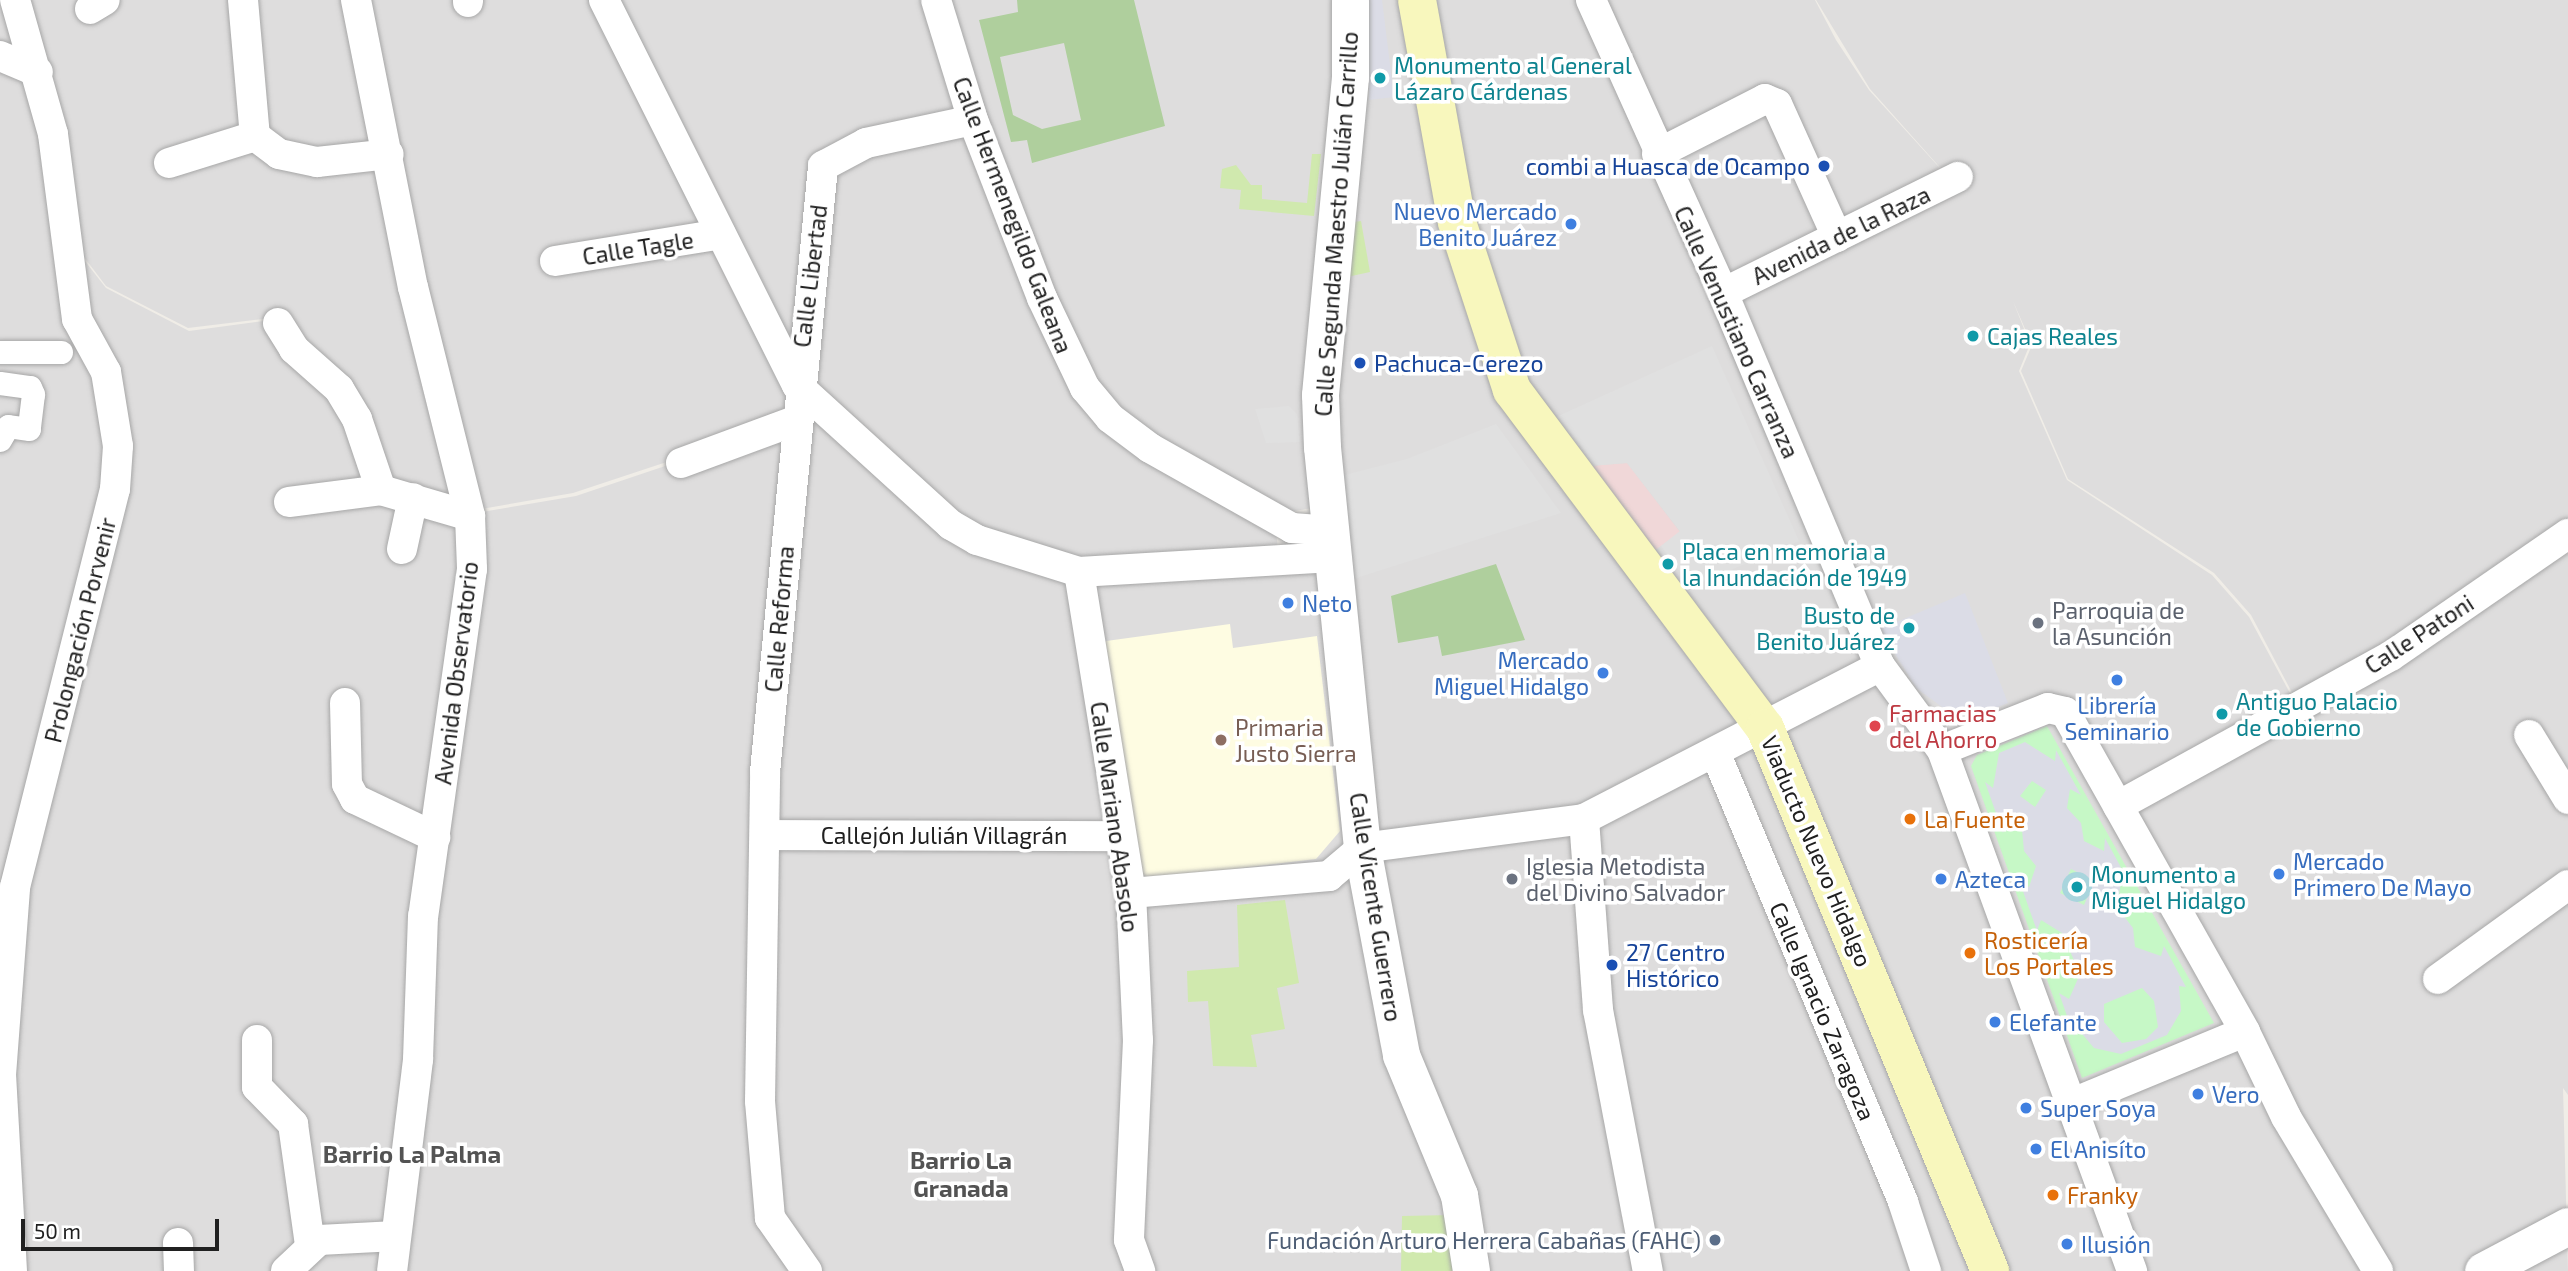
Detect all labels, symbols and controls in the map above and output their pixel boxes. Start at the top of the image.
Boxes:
street label: Calle Segunda Maestro Julián Carrillo [1309,30,1363,418]
place label: Monumento al General Lázaro Cárdenas [1394,51,1632,105]
marker: Monumento al General Lázaro Cárdenas [1372,70,1388,86]
street label: Calle Hermenegildo Galeana [948,73,1078,357]
place label: combi a Huasca de Ocampo [1526,152,1810,180]
marker: combi a Huasca de Ocampo [1816,158,1832,174]
street label: Avenida de la Raza [1747,180,1935,290]
place label: Nuevo Mercado Benito Juárez [1394,197,1557,251]
street label: Calle Venustiano Carranza [1669,201,1805,463]
street label: Calle Libertad [788,203,832,349]
marker: Nuevo Mercado Benito Juárez [1563,216,1579,232]
street label: Calle Tagle [580,226,696,270]
place label: Cajas Reales [1987,322,2118,350]
marker: Cajas Reales [1965,328,1981,344]
place label: Pachuca-Cerezo [1374,349,1544,377]
marker: Pachuca-Cerezo [1352,355,1368,371]
street label: Prolongación Porvenir [39,515,121,745]
place label: Placa en memoria a la Inundación de 1949 [1682,537,1907,591]
street label: Calle Reforma [759,545,799,693]
marker: Placa en memoria a la Inundación de 1949 [1660,556,1676,572]
street label: Avenida Observatorio [429,560,483,786]
place label: Neto [1302,589,1352,617]
street label: Calle Patoni [2360,589,2478,679]
marker: Neto [1280,595,1296,611]
place label: Parroquia de la Asunción [2052,596,2185,650]
place label: Busto de Benito Juárez [1756,601,1895,655]
marker: Parroquia de la Asunción [2030,615,2046,631]
marker: Busto de Benito Juárez [1901,620,1917,636]
place label: Mercado Miguel Hidalgo [1433,646,1589,700]
marker: Mercado Miguel Hidalgo [1595,665,1611,681]
marker: Librería Seminario [2109,672,2125,688]
place label: Antiguo Palacio de Gobierno [2236,687,2398,741]
place label: Librería Seminario [2064,691,2170,745]
street label: Calle Mariano Abasolo [1085,699,1145,935]
place label: Farmacias del Ahorro [1889,699,1998,753]
marker: Antiguo Palacio de Gobierno [2214,706,2230,722]
place label: Primaria Justo Sierra [1235,713,1357,767]
marker: Farmacias del Ahorro [1867,718,1883,734]
street label: Viaducto Nuevo Hidalgo [1756,731,1878,971]
marker: Primaria Justo Sierra [1213,732,1229,748]
street label: Calle Vicente Guerrero [1344,790,1408,1024]
place label: La Fuente [1924,805,2026,833]
marker: La Fuente [1902,811,1918,827]
street label: Callejón Julián Villagrán [820,821,1068,849]
place label: Mercado Primero De Mayo [2293,847,2472,901]
place label: Iglesia Metodista del Divino Salvador [1526,852,1726,906]
place label: Monumento a Miguel Hidalgo [2091,860,2247,914]
place label: Azteca [1955,865,2026,893]
marker: Mercado Primero De Mayo [2271,866,2287,882]
marker: Iglesia Metodista del Divino Salvador [1504,871,1520,887]
marker: Azteca [1933,871,1949,887]
marker: Monumento a Miguel Hidalgo [2069,879,2085,895]
street label: Calle Ignacio Zaragoza [1764,898,1882,1124]
place label: Rosticería Los Portales [1984,926,2114,980]
place label: 27 Centro Histórico [1626,938,1725,992]
marker: Rosticería Los Portales [1962,945,1978,961]
marker: 27 Centro Histórico [1604,957,1620,973]
place label: Elefante [2009,1008,2097,1036]
marker: Elefante [1987,1014,2003,1030]
place label: Vero [2212,1080,2259,1108]
marker: Vero [2190,1086,2206,1102]
place label: Super Soya [2040,1094,2157,1122]
marker: Super Soya [2018,1100,2034,1116]
place label: El Anisíto [2050,1135,2147,1163]
district label: Barrio La Palma [323,1140,501,1168]
marker: El Anisíto [2028,1141,2044,1157]
district label: Barrio La Granada [910,1146,1012,1202]
place label: Franky [2067,1181,2138,1209]
marker: Franky [2045,1187,2061,1203]
scale bar [24,1204,222,1248]
text: 50 m [34,1218,81,1243]
place label: Fundación Arturo Herrera Cabañas (FAHC) [1267,1226,1701,1254]
place label: Ilusión [2081,1230,2151,1258]
marker: Fundación Arturo Herrera Cabañas (FAHC) [1707,1232,1723,1248]
marker: Ilusión [2059,1236,2075,1252]

